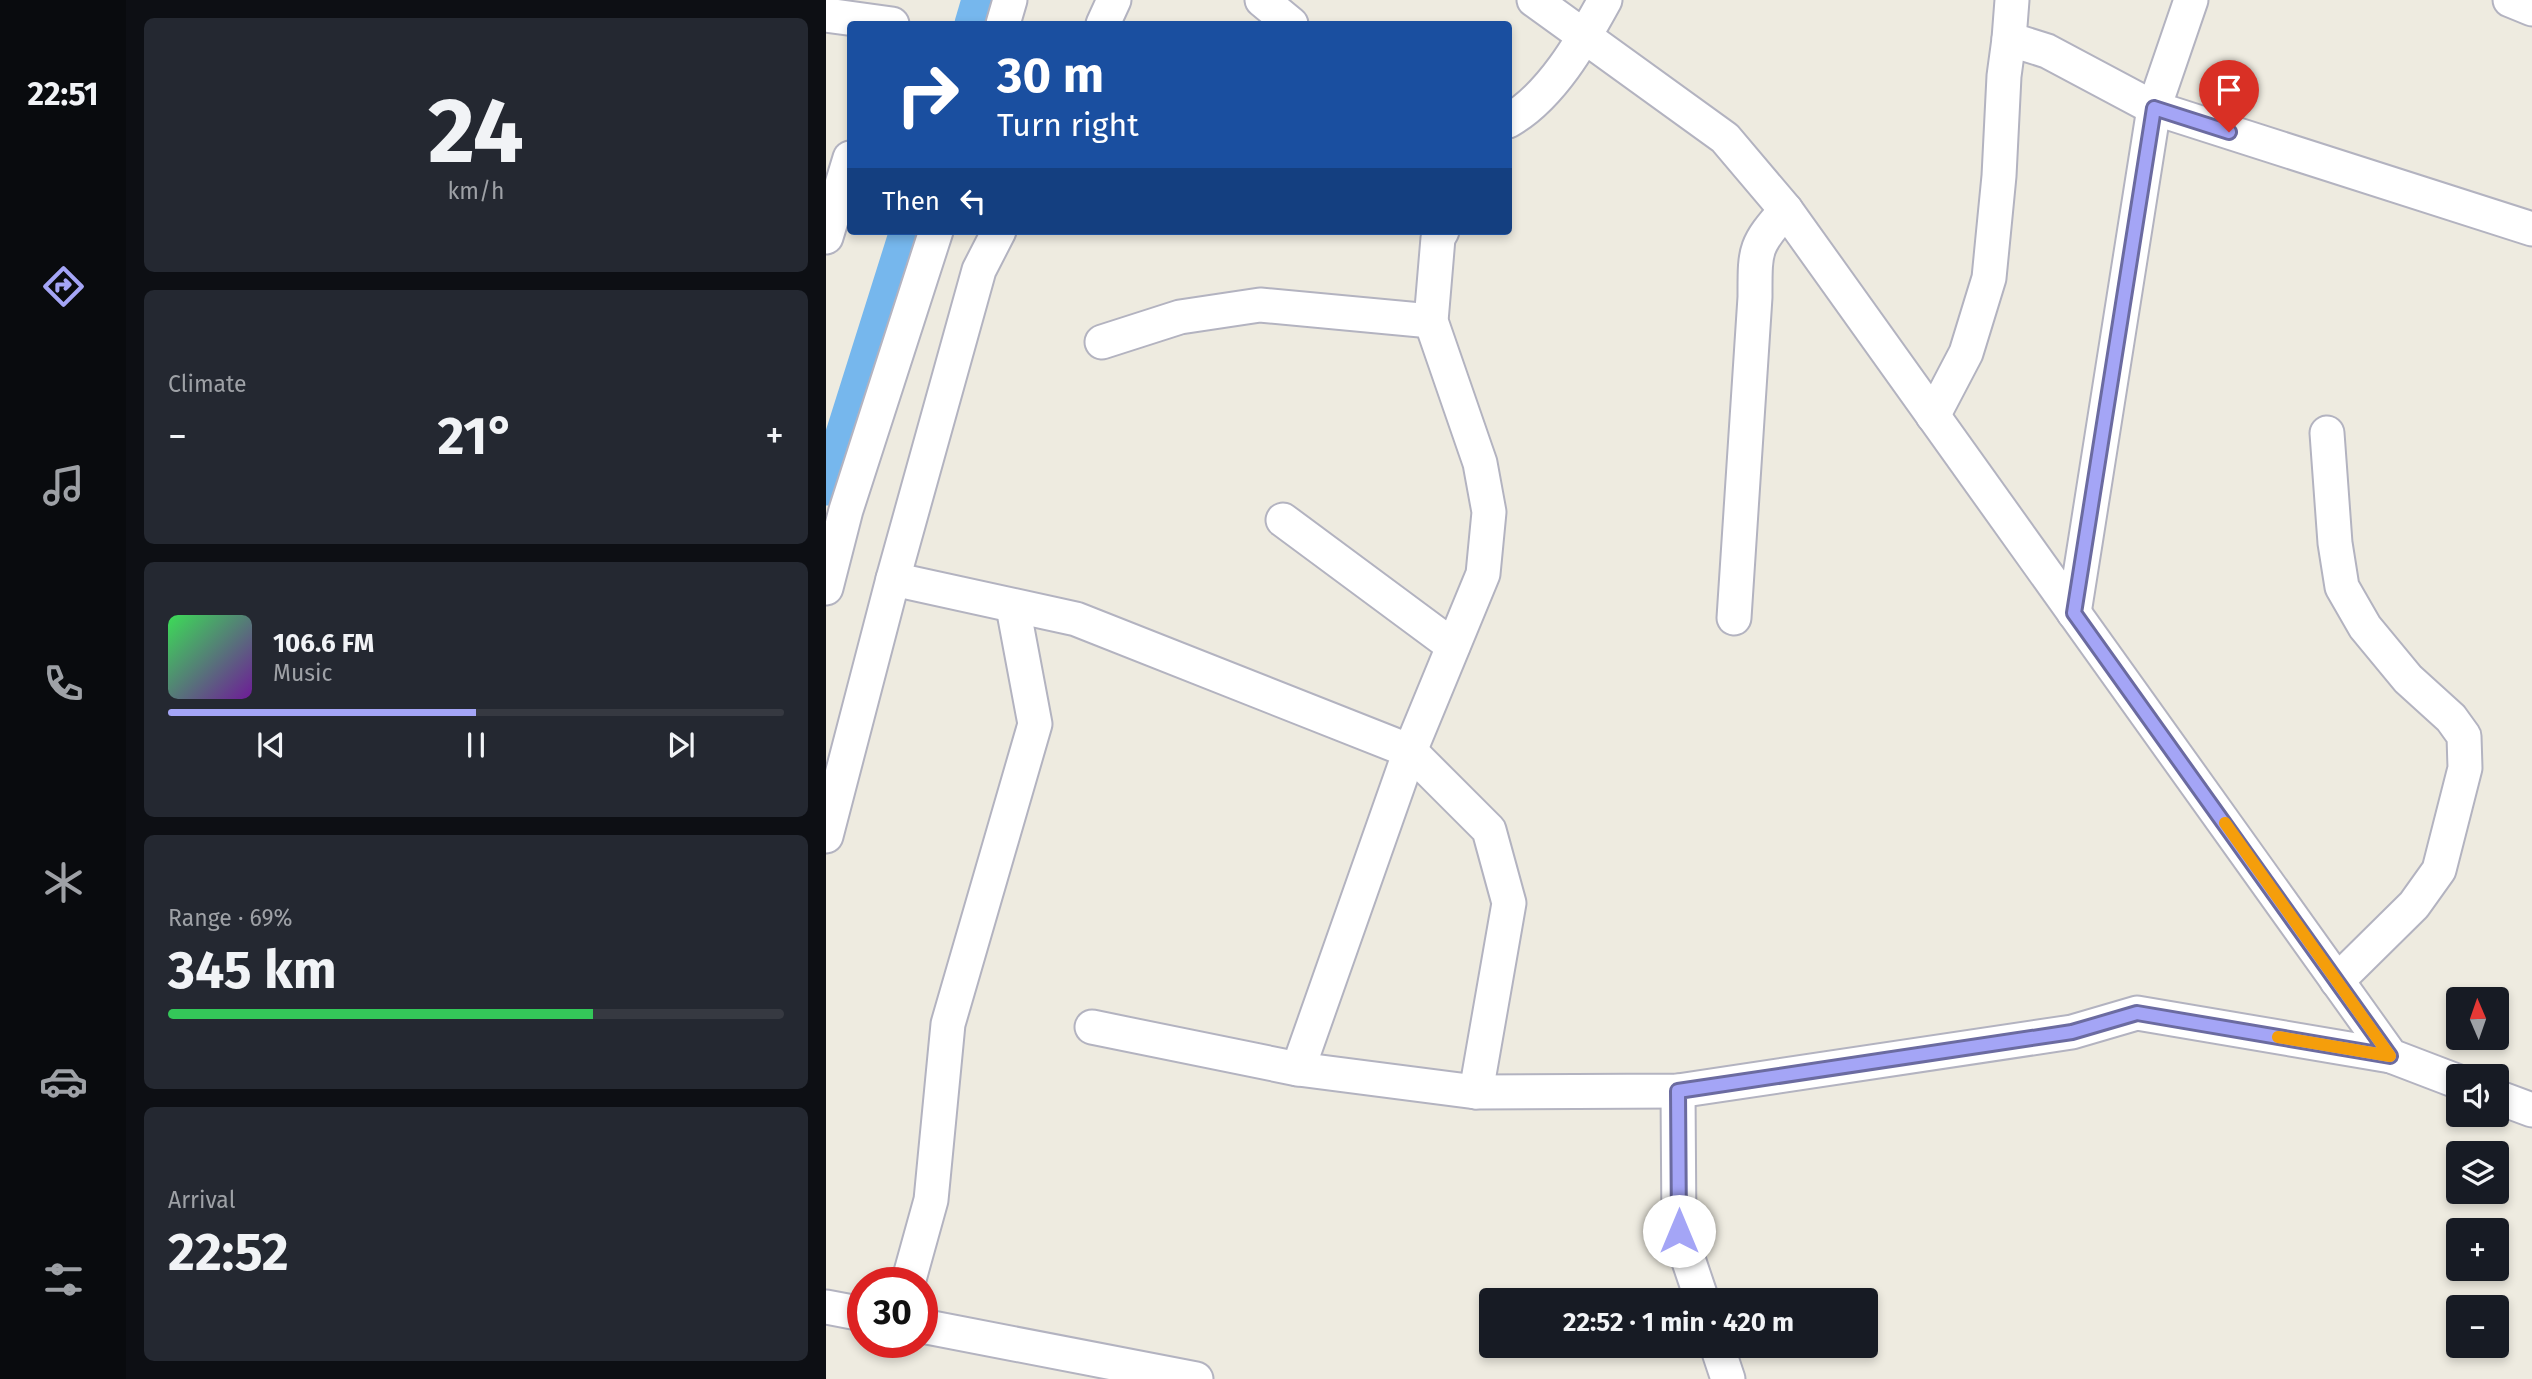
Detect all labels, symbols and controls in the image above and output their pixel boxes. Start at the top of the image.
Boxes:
text: 30 m [997,46,1104,105]
icon: right [882,49,973,140]
pin [2199,60,2259,132]
icon: arrive [2210,71,2248,109]
text: 22:51 [27,75,99,113]
text: 24 [428,77,524,186]
text: Turn right [997,106,1139,144]
text: km/h [448,177,504,205]
icon: left [954,182,992,220]
text: Then [882,186,940,217]
icon: directions [39,262,88,311]
text: Climate [168,370,247,398]
text: 21° [438,405,515,468]
text: − [168,413,187,459]
text: + [765,413,784,459]
icon: music [39,461,88,510]
text: 106.6 FM [273,628,374,659]
icon: phone [39,659,88,708]
text: Music [273,659,333,687]
icon: previous [252,726,290,764]
icon: pause [457,726,495,764]
icon: next [662,726,700,764]
icon: climate [39,858,88,907]
text: Range · 69% [168,904,293,932]
text: 345 km [168,939,337,1002]
north arrow [2446,987,2510,1050]
map controls [2446,987,2509,1358]
icon: car [39,1057,88,1106]
button: sound [2446,1064,2509,1127]
button: layers [2446,1141,2509,1204]
text: Arrival [168,1186,235,1214]
position arrow [1642,1194,1716,1268]
button: + [2446,1218,2509,1281]
text: 22:52 [168,1221,289,1284]
icon: filters [39,1255,88,1304]
speed limit sign: 30 [847,1267,938,1358]
button: − [2446,1295,2509,1358]
text: 22:52 · 1 min · 420 m [1563,1307,1794,1338]

